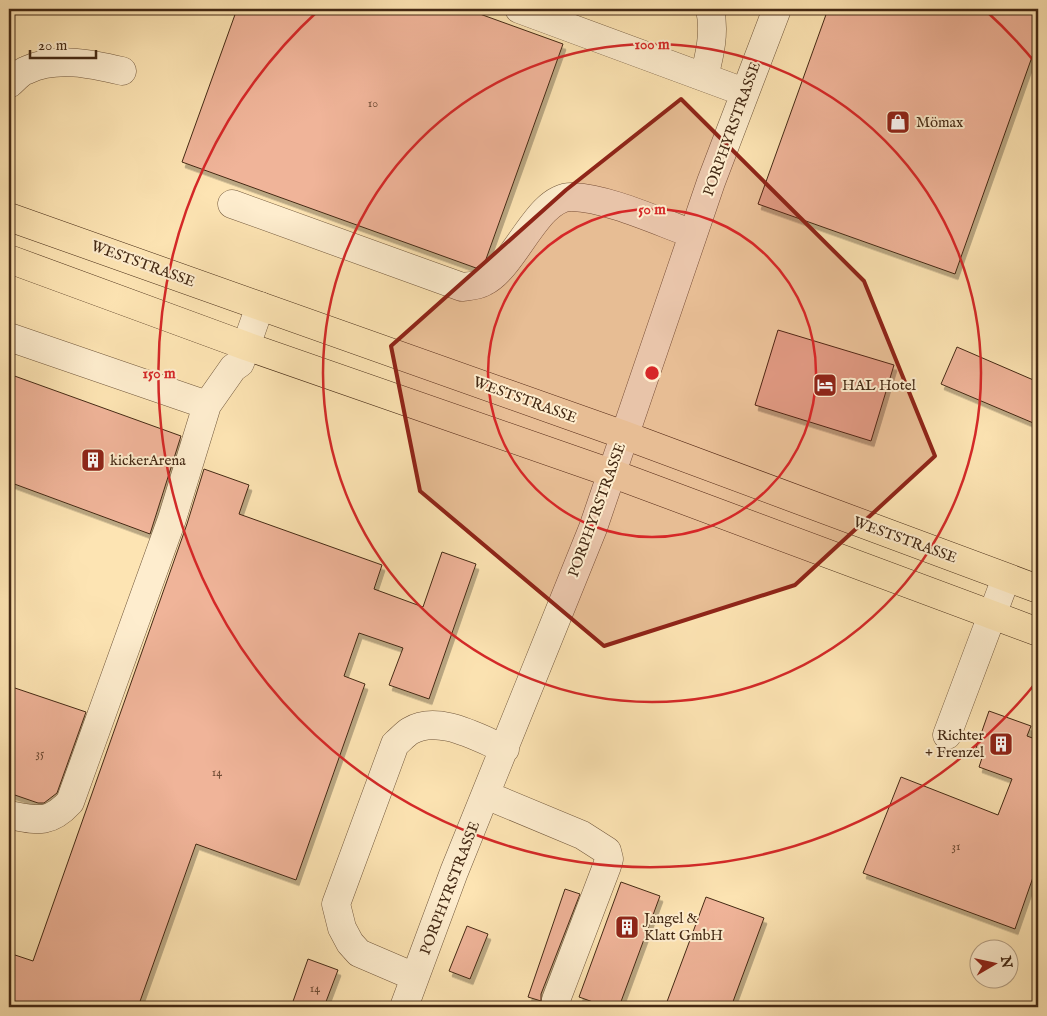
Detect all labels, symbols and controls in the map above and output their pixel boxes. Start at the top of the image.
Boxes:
scale bar [30,28,96,60]
text: 100 m [634,35,670,54]
text: 20 m [38,36,68,55]
street label: PORPHYRSTRASSE [699,59,765,199]
house number: 10 [368,96,378,111]
shop icon: Mömax [885,109,911,135]
place label: Mömax [916,113,964,132]
text: 50 m [638,200,666,219]
street label: WESTSTRASSE [88,236,198,292]
text: 150 m [142,364,176,383]
centre of rings [643,364,661,382]
street label: WESTSTRASSE [470,372,580,428]
hotel icon: HAL Hotel [812,372,838,398]
place label: HAL Hotel [842,376,917,395]
street label: PORPHYRSTRASSE [564,440,630,580]
building icon: kickerArena [80,447,106,473]
place label: kickerArena [110,451,186,470]
street label: WESTSTRASSE [850,512,960,568]
place label: Richter + Frenzel [925,726,985,762]
building icon: Richter + Frenzel [988,731,1014,757]
house number: 35 [36,746,45,761]
house number: 14 [212,765,222,780]
street label: PORPHYRSTRASSE [416,819,484,957]
house number: 31 [952,839,960,854]
place label: Jangel & Klatt GmbH [642,909,723,945]
building icon: Jangel & Klatt GmbH [614,914,640,940]
north arrow [970,938,1020,988]
text: N [996,954,1016,970]
house number: 14 [310,981,320,996]

